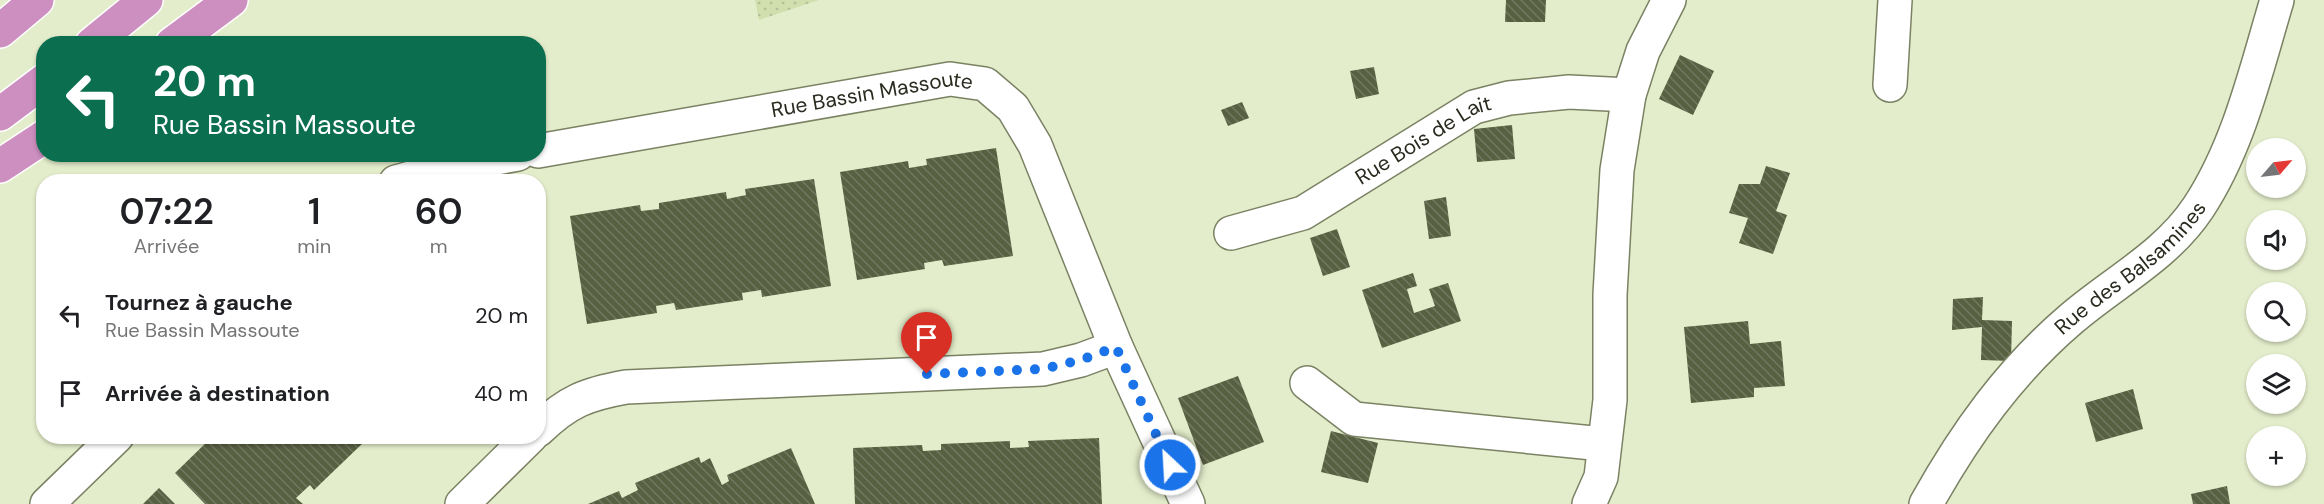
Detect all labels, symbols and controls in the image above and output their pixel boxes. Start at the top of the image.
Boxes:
text: 20 m [153,54,256,109]
icon: left [54,60,132,138]
street label: Rue Bassin Massoute [769,65,975,124]
street label: Rue Bois de Lait [1350,89,1494,191]
text: Rue Bassin Massoute [153,107,416,142]
north arrow [2246,138,2306,198]
map controls [2246,138,2306,486]
text: 07:22 [119,188,214,235]
text: 1 [308,188,320,235]
text: 60 [415,188,463,235]
street label: Rue des Balsamines [2048,196,2213,341]
button: sound [2246,210,2306,270]
text: Arrivée [134,233,199,259]
text: min [297,233,331,259]
text: m [430,233,448,259]
button: search [2246,282,2306,342]
text: Tournez à gauche [105,288,293,317]
icon: left [54,299,87,332]
text: 20 m [475,301,528,330]
pin [901,312,952,374]
text: Rue Bassin Massoute [105,317,300,343]
icon: arrive [910,321,943,354]
button: layers [2246,354,2306,414]
icon: arrive [54,377,87,410]
text: Arrivée à destination [105,379,330,408]
text: 40 m [474,379,528,408]
button: + [2246,426,2306,486]
position arrow [1138,433,1202,497]

